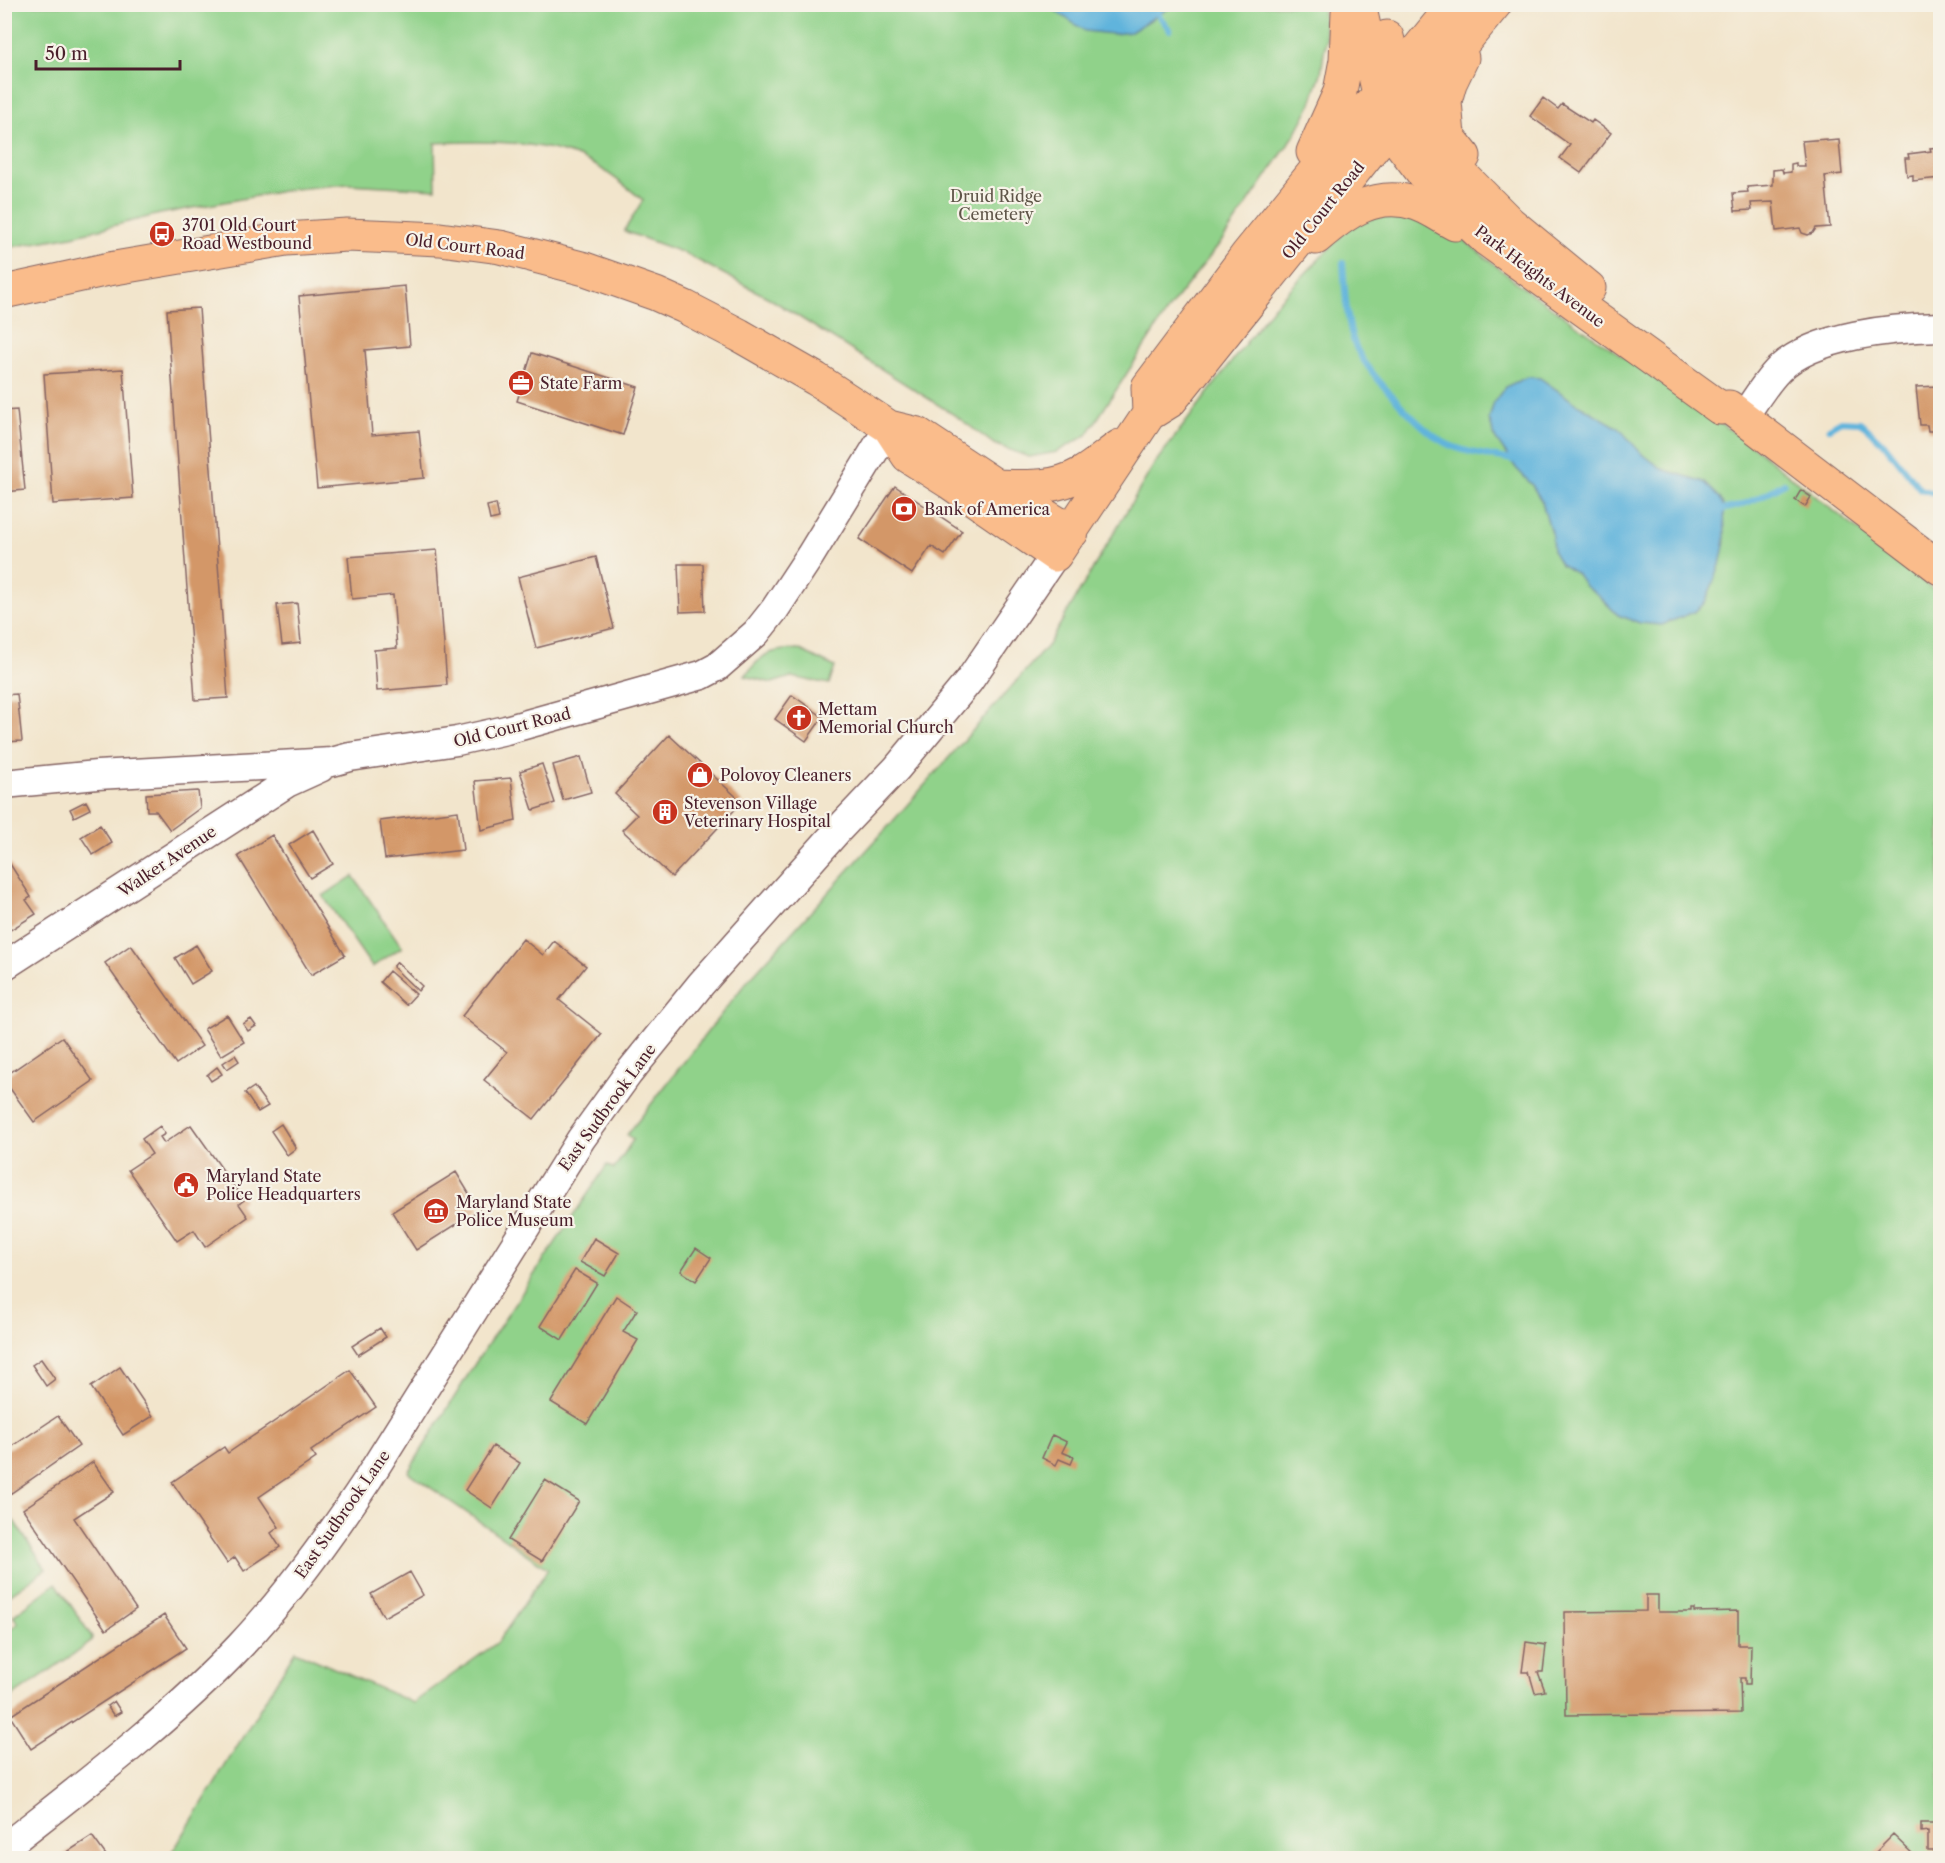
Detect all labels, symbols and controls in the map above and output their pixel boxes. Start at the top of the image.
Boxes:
scale bar [36,33,180,71]
text: 50 m [45,43,88,65]
street label: Old Court Road [1277,157,1369,263]
park label: Druid Ridge Cemetery [950,186,1042,224]
place label: 3701 Old Court Road Westbound [182,215,312,253]
bus stop icon: 3701 Old Court Road Westbound [147,219,177,249]
street label: Park Heights Avenue [1471,221,1609,331]
street label: Old Court Road [404,229,526,263]
office icon: State Farm [506,368,536,398]
place label: State Farm [540,373,623,393]
bank icon: Bank of America [889,494,919,524]
place label: Bank of America [924,499,1051,519]
place label: Mettam Memorial Church [818,699,954,737]
street label: Old Court Road [451,703,573,751]
church icon: Mettam Memorial Church [784,703,814,733]
shop icon: Polovoy Cleaners [685,760,715,790]
place label: Polovoy Cleaners [720,765,852,785]
place label: Stevenson Village Veterinary Hospital [683,793,831,831]
building icon: Stevenson Village Veterinary Hospital [650,797,680,827]
street label: Walker Avenue [113,821,220,902]
street label: East Sudbrook Lane [554,1039,660,1175]
place label: Maryland State Police Headquarters [206,1166,361,1204]
public building icon: Maryland State Police Headquarters [171,1170,201,1200]
place label: Maryland State Police Museum [456,1192,574,1230]
museum icon: Maryland State Police Museum [421,1196,451,1226]
street label: East Sudbrook Lane [290,1446,394,1582]

